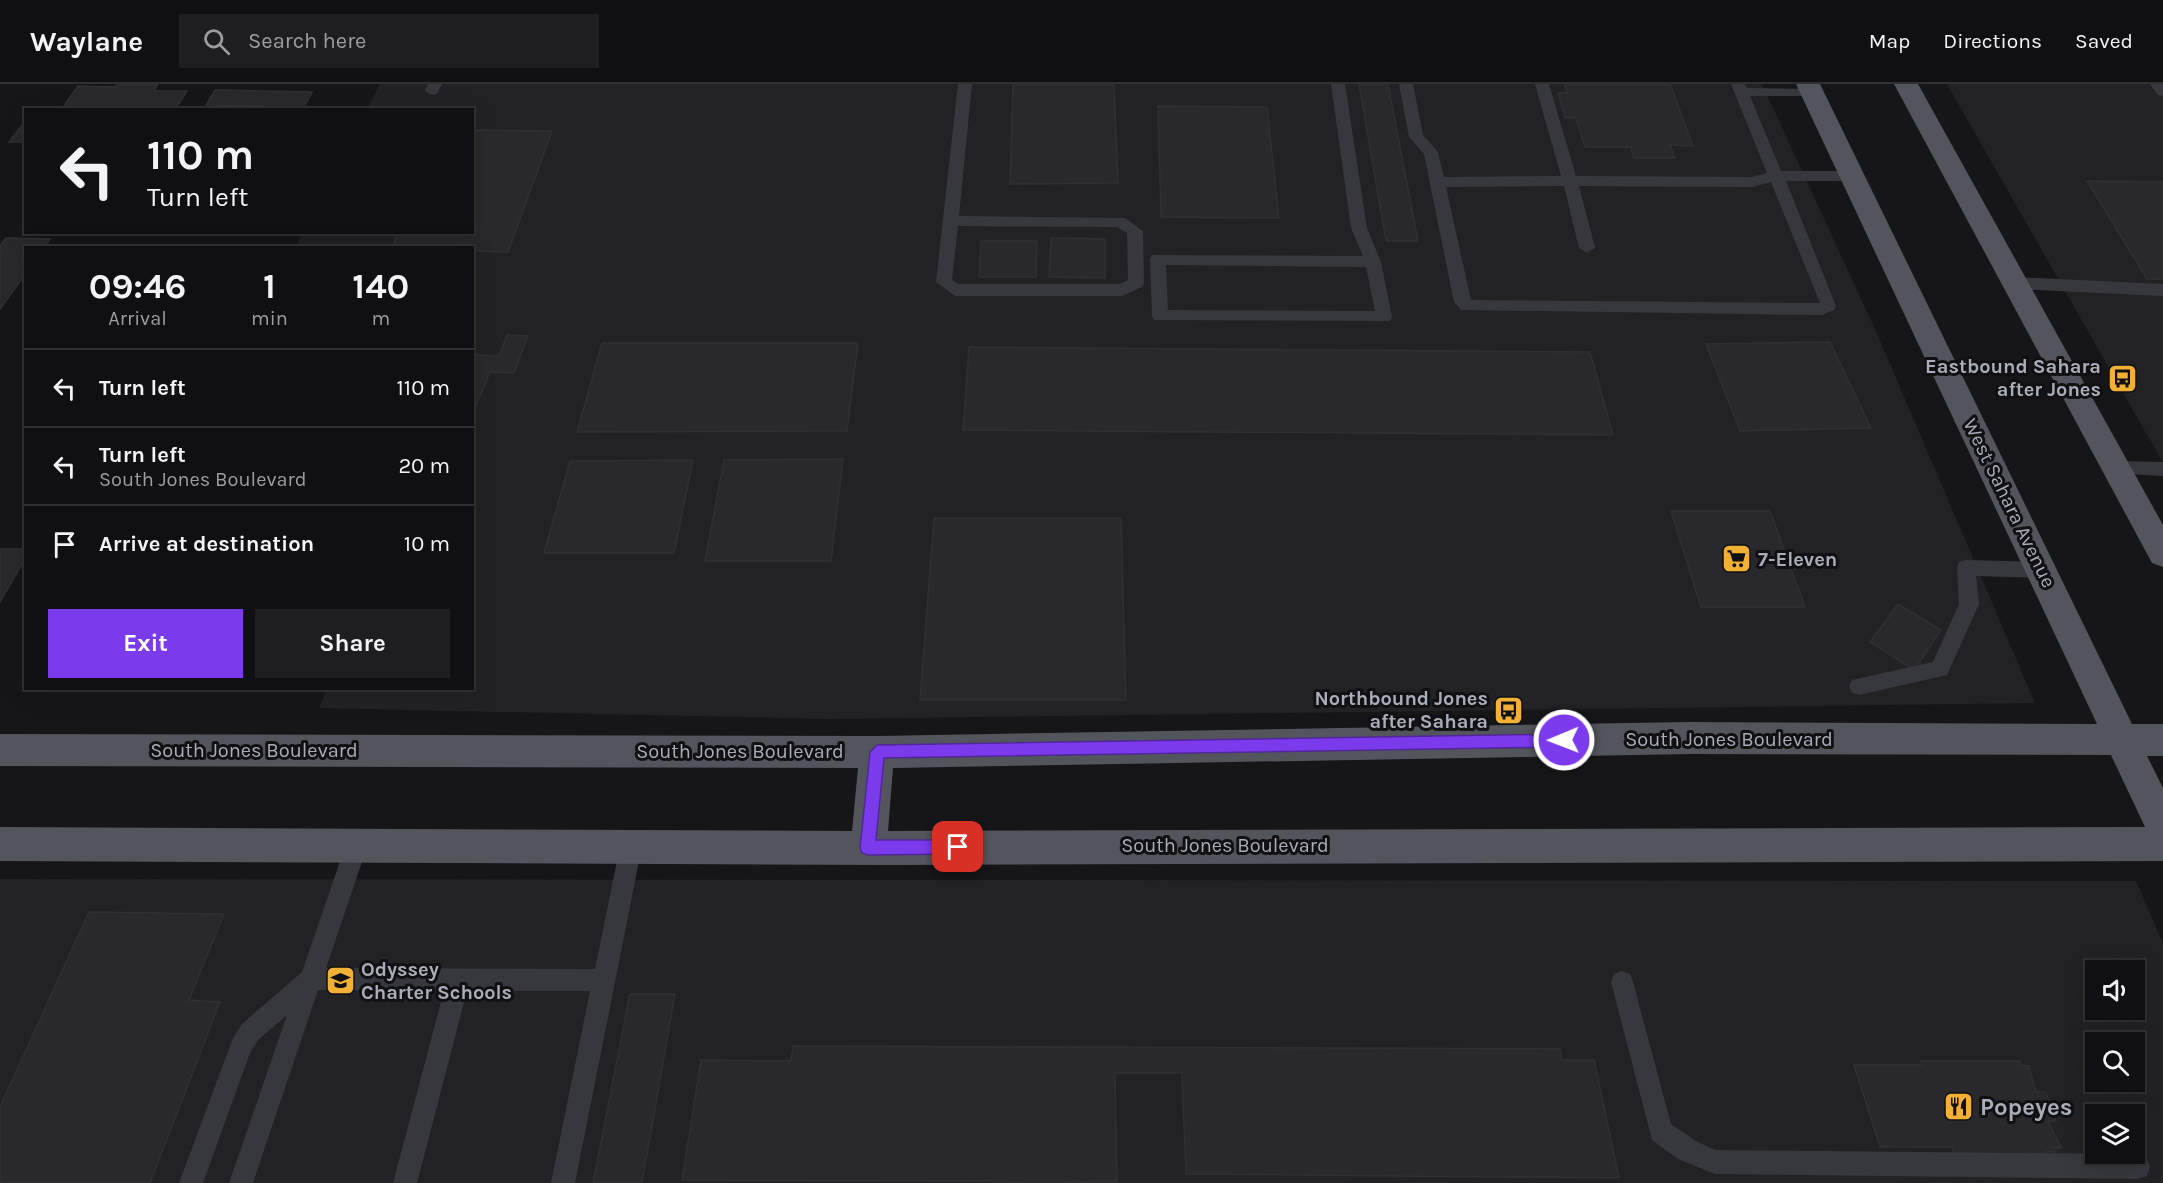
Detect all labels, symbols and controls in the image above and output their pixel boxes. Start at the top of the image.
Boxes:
search box [179,14,599,68]
text: Waylane [30,25,143,58]
icon: search [200,25,233,58]
text: Search here [248,28,366,54]
text: Map [1869,29,1910,53]
text: Directions [1943,29,2042,53]
text: Saved [2075,29,2133,53]
text: 110 m [147,130,254,180]
icon: left [48,132,126,210]
text: Turn left [147,181,248,213]
text: 09:46 [89,265,186,307]
text: 1 [263,265,276,307]
text: 140 [352,265,409,307]
text: Arrival [108,307,167,330]
text: min [251,307,288,330]
text: m [372,307,390,330]
place label: Eastbound Sahara after Jones [1925,355,2101,401]
bus stop icon: Eastbound Sahara after Jones [2106,362,2138,394]
icon: left [48,372,81,405]
text: Turn left [99,375,186,401]
text: 110 m [397,375,450,401]
street label: West Sahara Avenue [1959,415,2060,592]
text: Turn left [99,442,186,468]
icon: left [48,450,81,483]
text: 20 m [398,453,450,479]
text: South Jones Boulevard [99,468,307,491]
icon: arrive [48,528,81,561]
text: Arrive at destination [99,531,314,557]
text: 10 m [404,531,450,557]
supermarket icon: 7-Eleven [1721,543,1753,575]
place label: 7-Eleven [1758,548,1837,571]
button: Exit [48,609,243,678]
button: Share [255,609,450,678]
place label: Northbound Jones after Sahara [1314,687,1488,733]
bus stop icon: Northbound Jones after Sahara [1493,694,1525,726]
position arrow [1532,708,1596,772]
street label: South Jones Boulevard [1625,728,1833,751]
street label: South Jones Boulevard [150,739,358,762]
street label: South Jones Boulevard [636,740,844,763]
pin [932,821,983,872]
icon: arrive [941,830,974,863]
street label: South Jones Boulevard [1121,834,1329,857]
place label: Odyssey Charter Schools [361,958,512,1004]
map controls [2085,960,2145,1164]
button: sound [2085,960,2145,1020]
school or university icon: Odyssey Charter Schools [324,964,356,996]
button: search [2085,1032,2145,1092]
restaurant icon: Popeyes [1943,1091,1975,1123]
place label: Popeyes [1980,1093,2072,1121]
button: layers [2085,1104,2145,1164]

